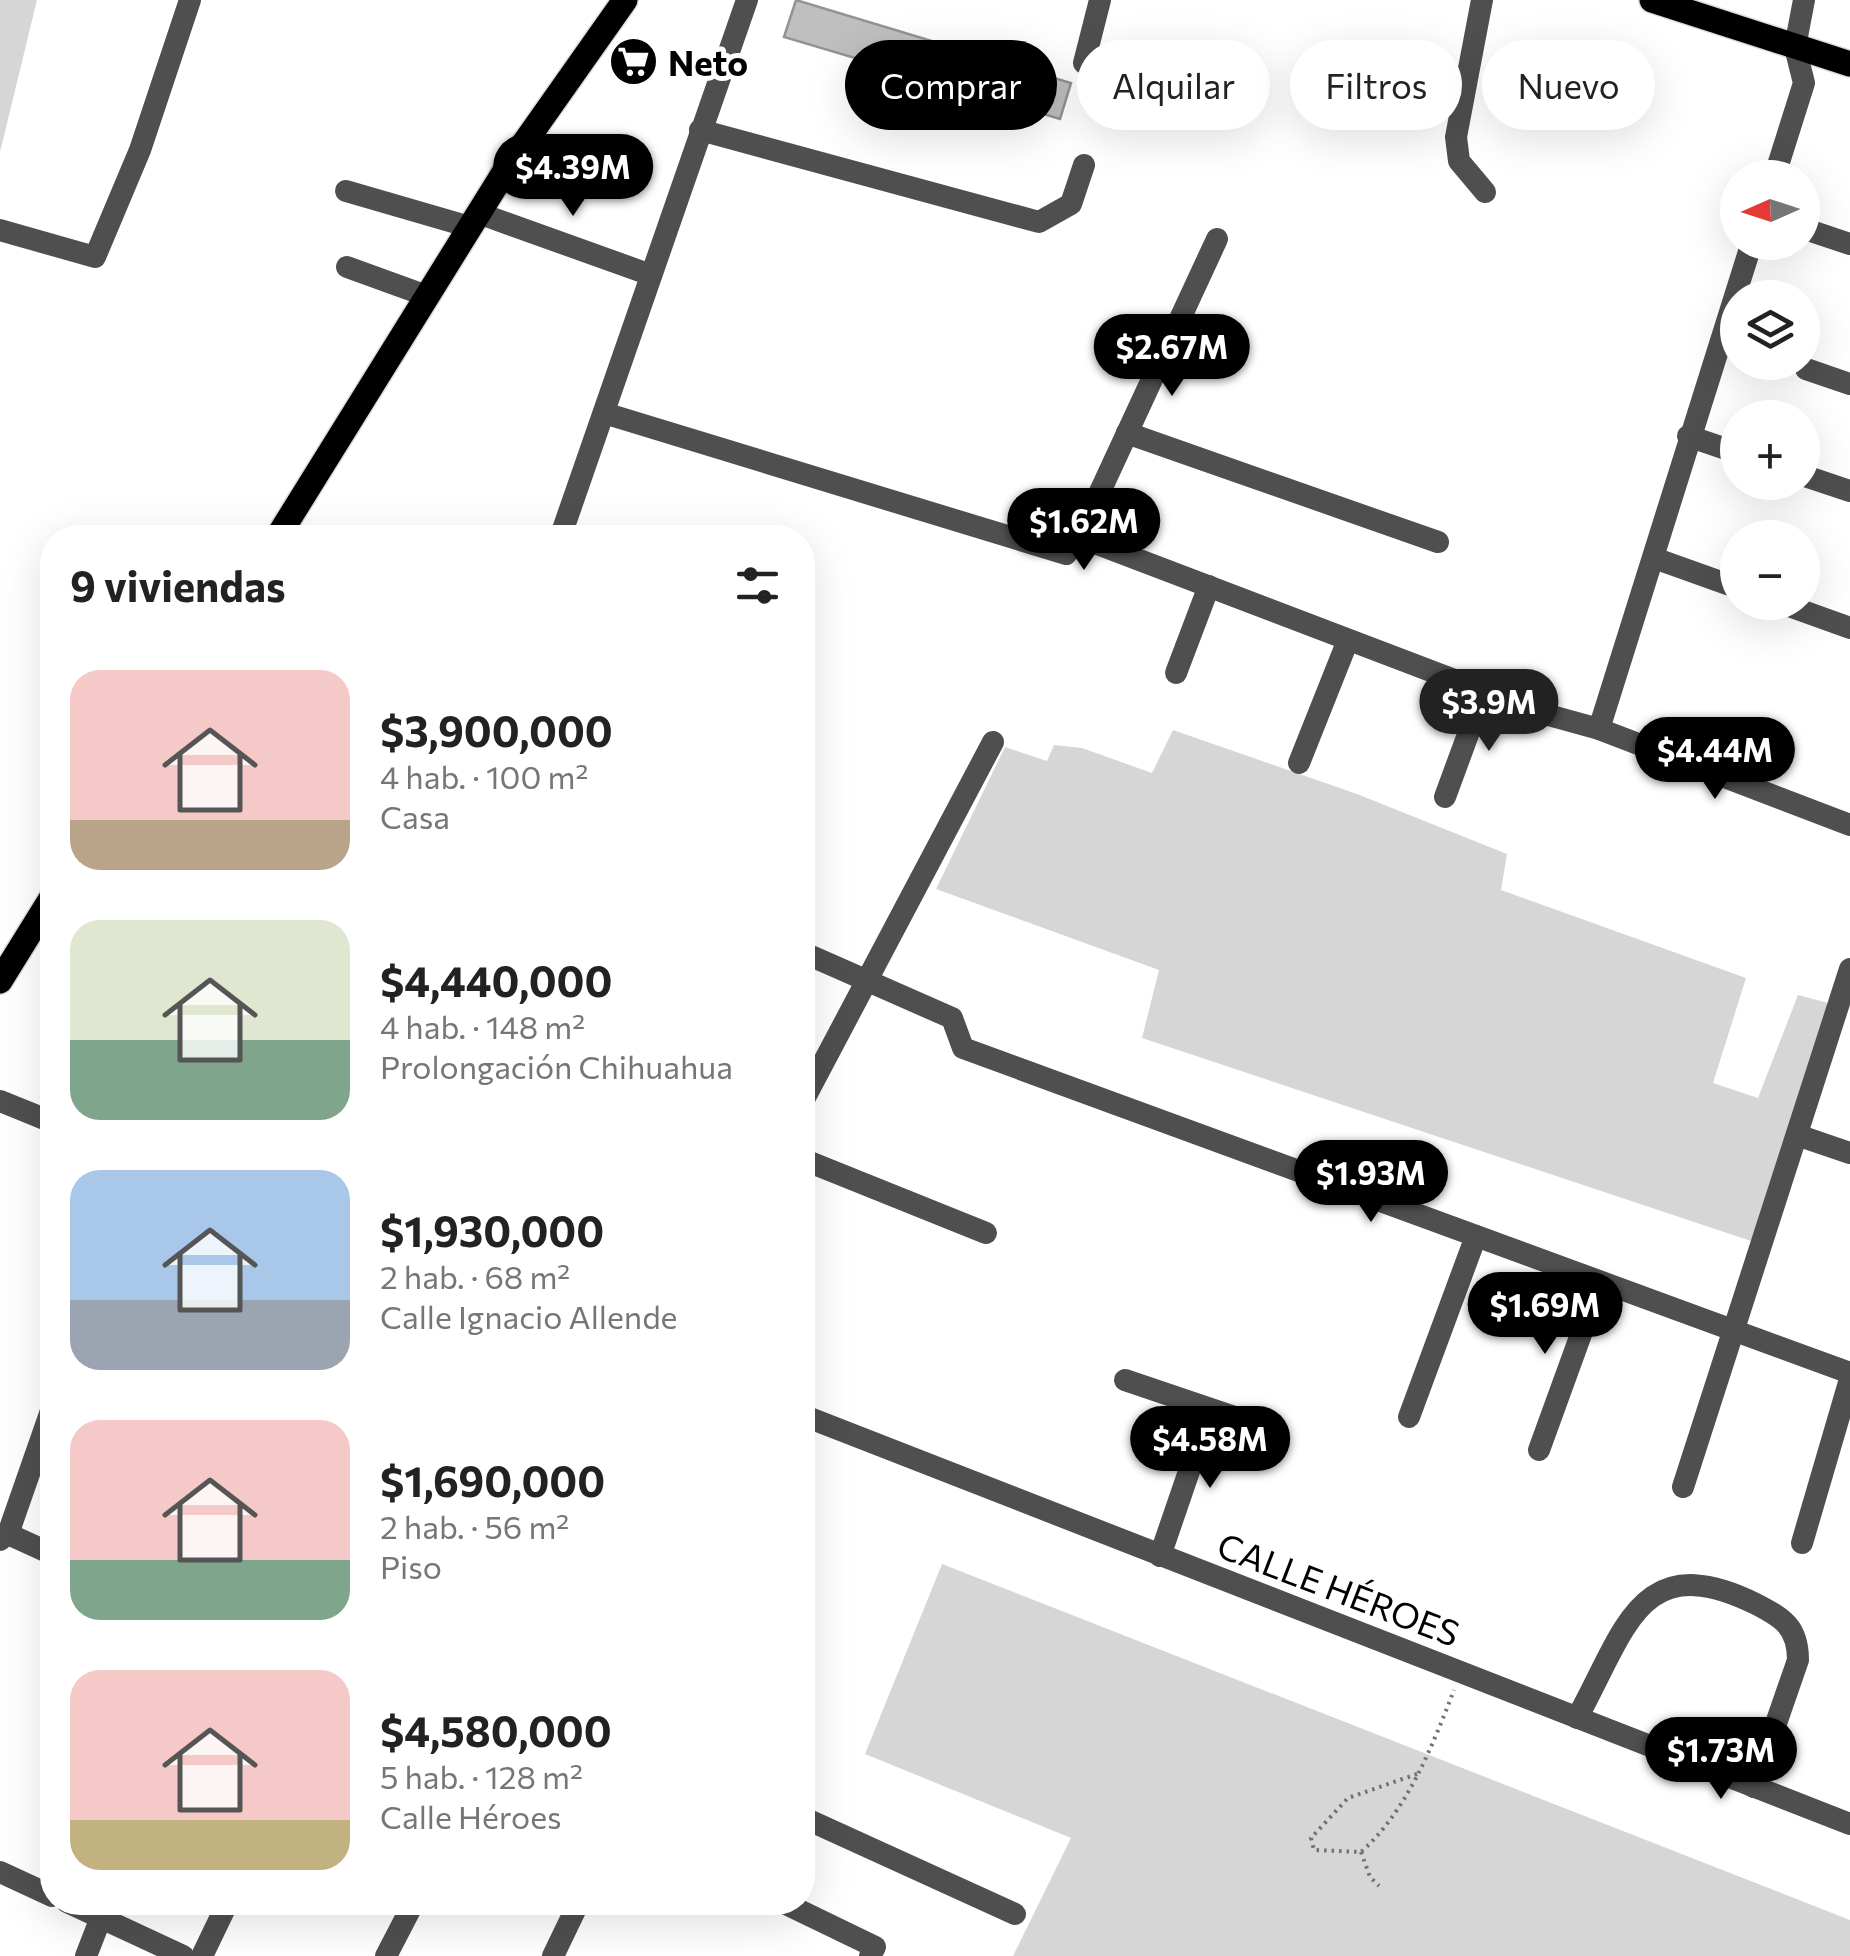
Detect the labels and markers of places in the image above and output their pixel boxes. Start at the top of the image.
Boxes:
supermarket icon: Neto [607,35,659,87]
place label: Neto [668,40,748,83]
pin: $4.39M [492,134,654,219]
pin: $2.67M [1091,314,1253,399]
pin: $1.62M [1003,488,1165,573]
pin: $3.9M [1419,669,1559,754]
pin: $4.44M [1634,717,1796,802]
pin: $1.93M [1290,1140,1452,1225]
pin: $1.69M [1464,1272,1626,1357]
pin: $4.58M [1129,1406,1291,1491]
pin: $1.73M [1640,1717,1802,1802]

